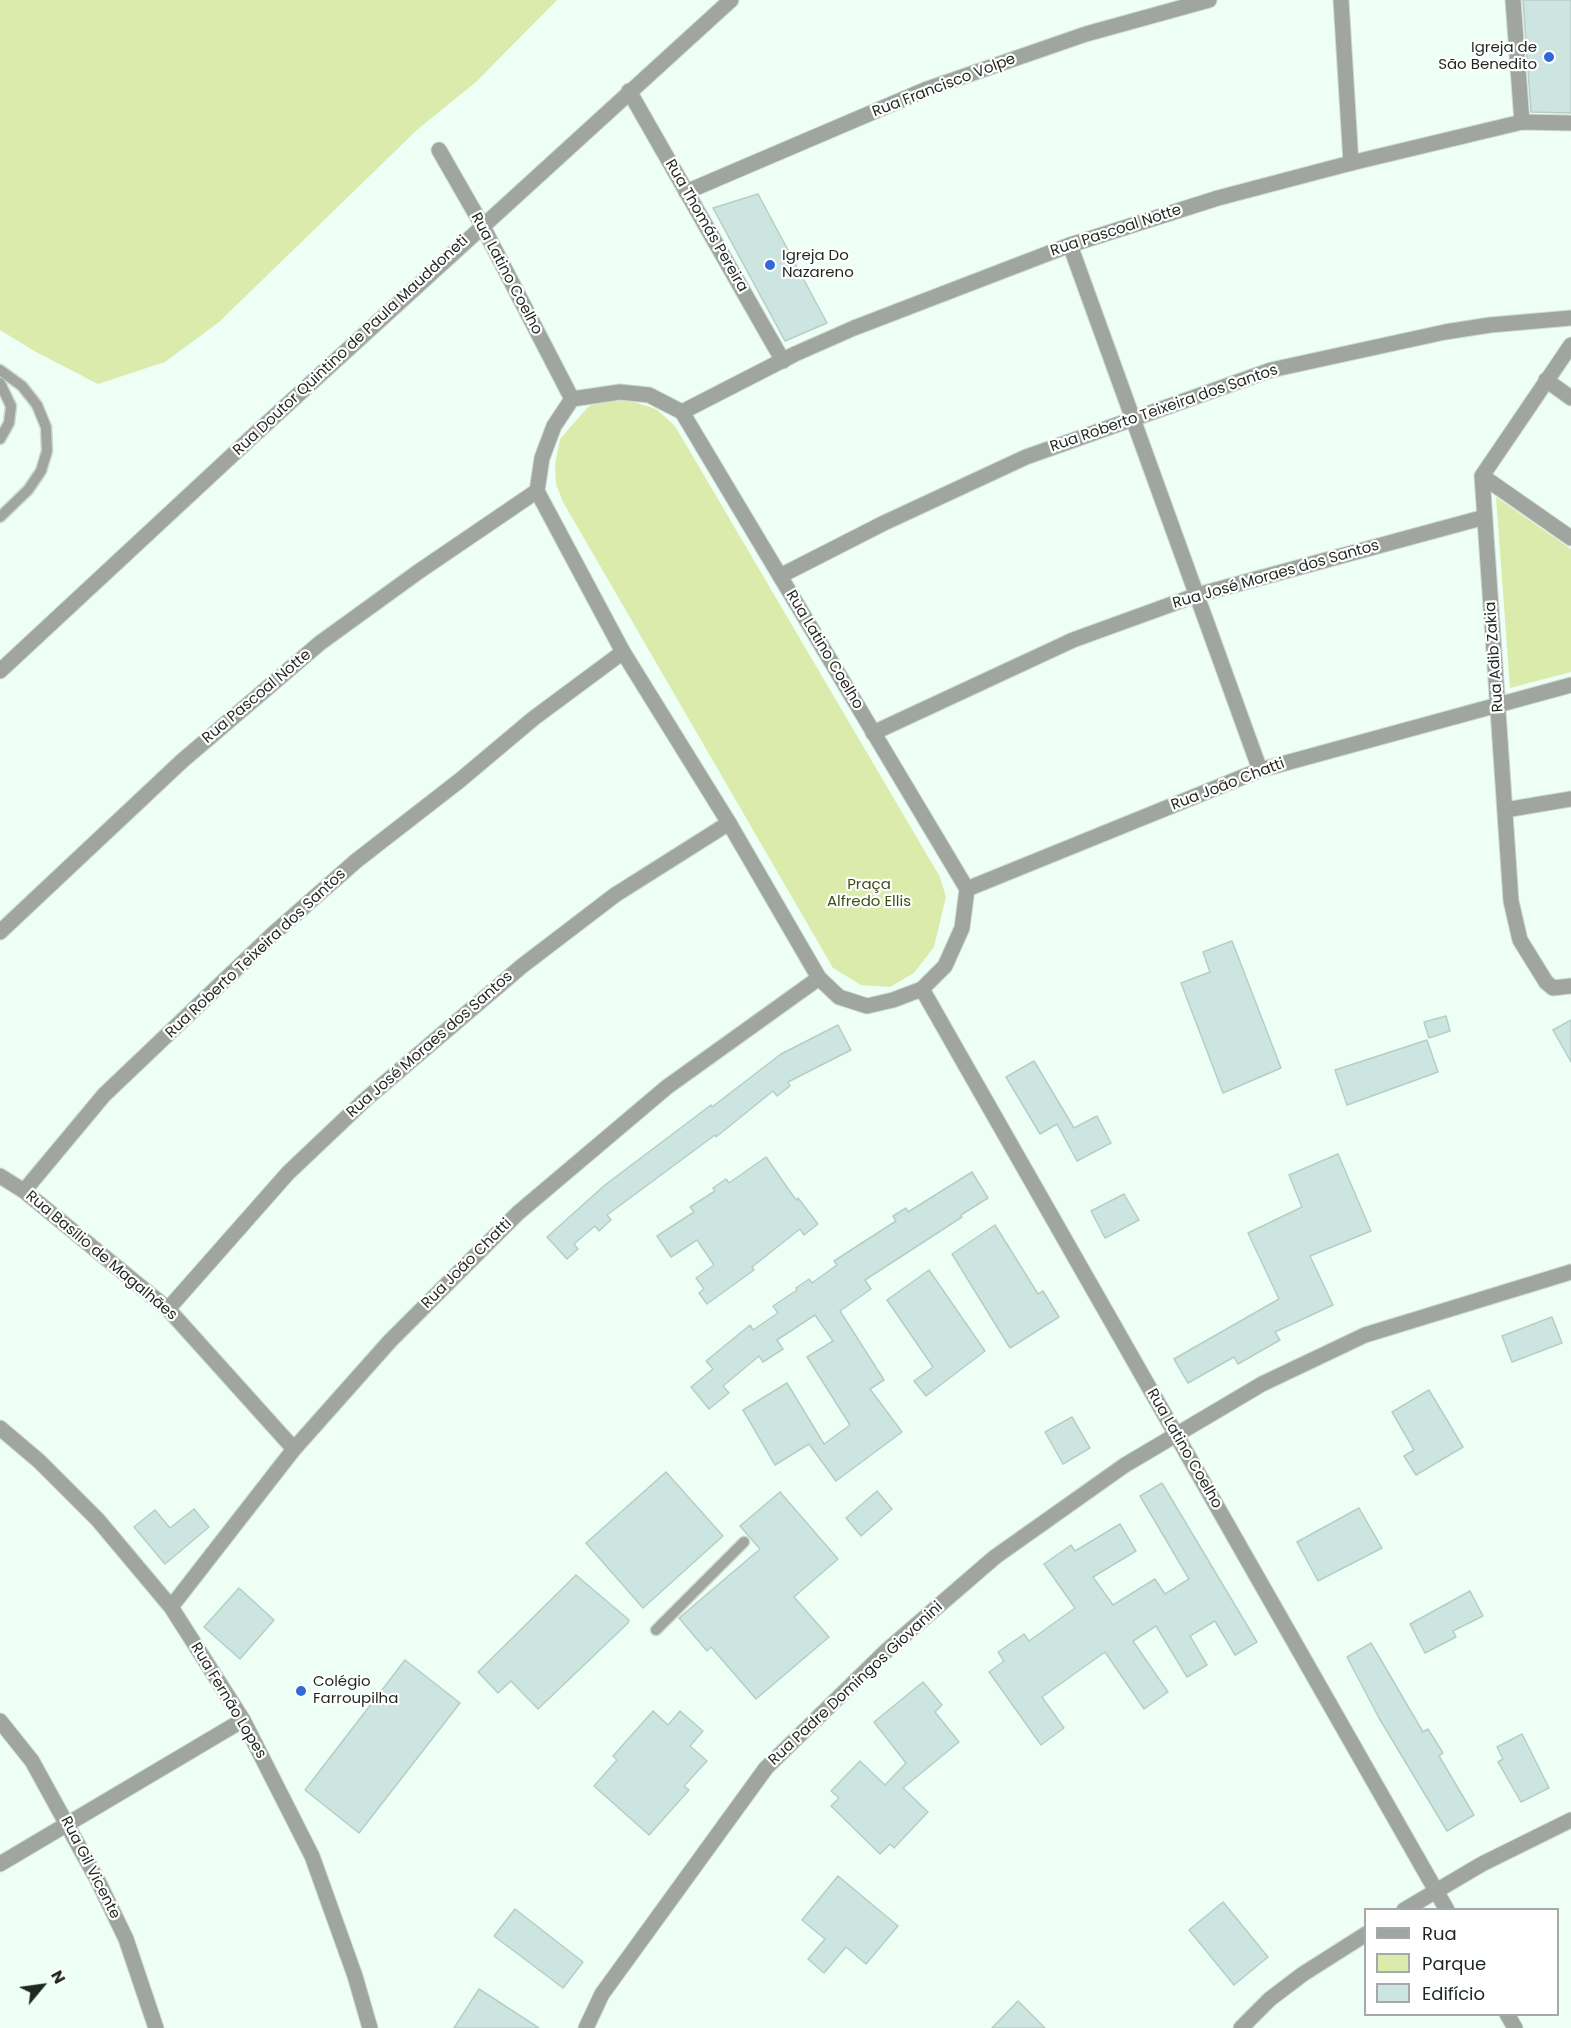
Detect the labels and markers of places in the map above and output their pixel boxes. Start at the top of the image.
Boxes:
place label: Igreja de São Benedito [1438,39,1537,74]
marker: Igreja de São Benedito [1542,50,1556,64]
place label: Igreja Do Nazareno [782,247,854,282]
marker: Igreja Do Nazareno [763,258,777,272]
place label: Colégio Farroupilha [313,1673,398,1708]
marker: Colégio Farroupilha [294,1684,308,1698]

